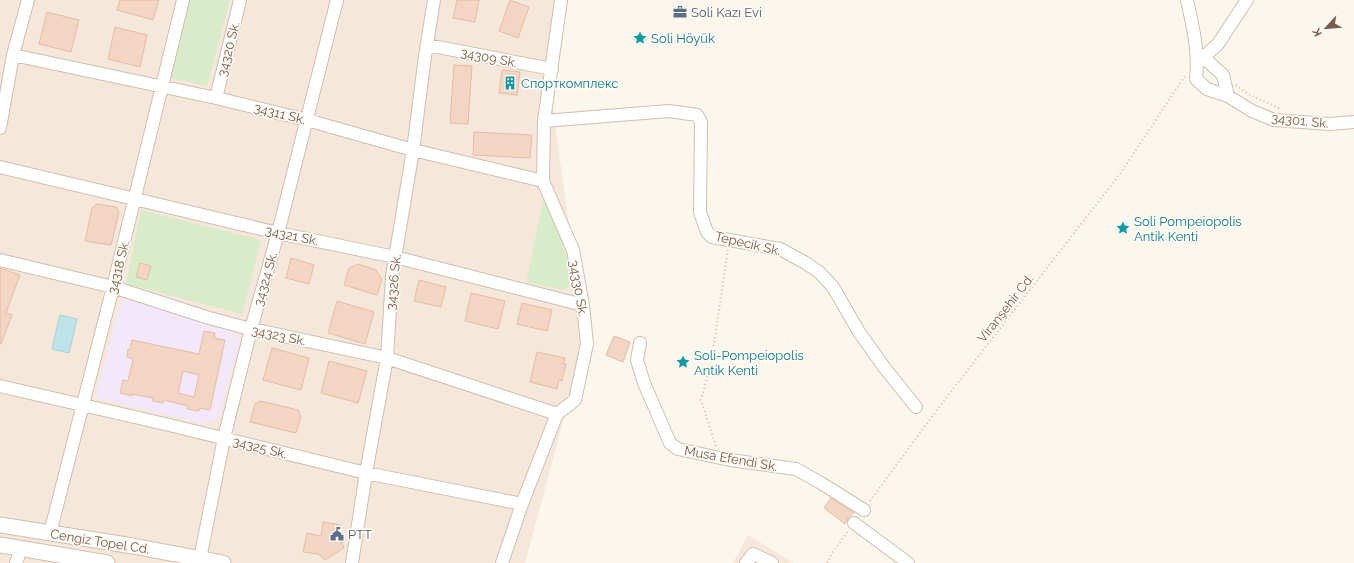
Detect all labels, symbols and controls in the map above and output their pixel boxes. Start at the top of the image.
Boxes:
office icon: Soli Kazı Evi [672,4,688,20]
place label: Soli Kazı Evi [691,5,762,20]
north arrow [1306,8,1346,48]
street label: 34320 Sk. [214,20,243,78]
text: K [1310,25,1325,38]
place icon: Soli Höyük [632,30,648,46]
place label: Soli Höyük [651,31,715,46]
street label: 34309 Sk. [459,45,518,70]
building icon: Спорткомплекс [502,75,518,91]
place label: Спорткомплекс [521,76,618,91]
street label: 34311 Sk. [253,100,307,127]
street label: 34301. Sk. [1271,110,1329,131]
place label: Soli Pompeiopolis Antik Kenti [1134,214,1242,244]
place icon: Soli Pompeiopolis Antik Kenti [1115,220,1131,236]
street label: 34321 Sk. [264,223,320,248]
street label: Tepecik Sk. [713,229,782,258]
street label: 34318 Sk. [105,239,132,296]
street label: 34324 Sk. [251,250,280,308]
street label: 34326 Sk. [383,253,404,311]
street label: 34330 Sk. [566,259,591,317]
street label: Viranşehir Cd. [974,271,1037,345]
street label: 34323 Sk. [250,322,307,349]
place label: Soli-Pompeiopolis Antik Kenti [694,348,804,378]
place icon: Soli-Pompeiopolis Antik Kenti [675,354,691,370]
street label: 34325 Sk. [231,434,289,461]
street label: Musa Efendi Sk. [683,443,779,474]
street label: Cengiz Topel Cd. [49,526,151,557]
public building icon: PTT [329,526,345,542]
place label: PTT [348,527,372,542]

